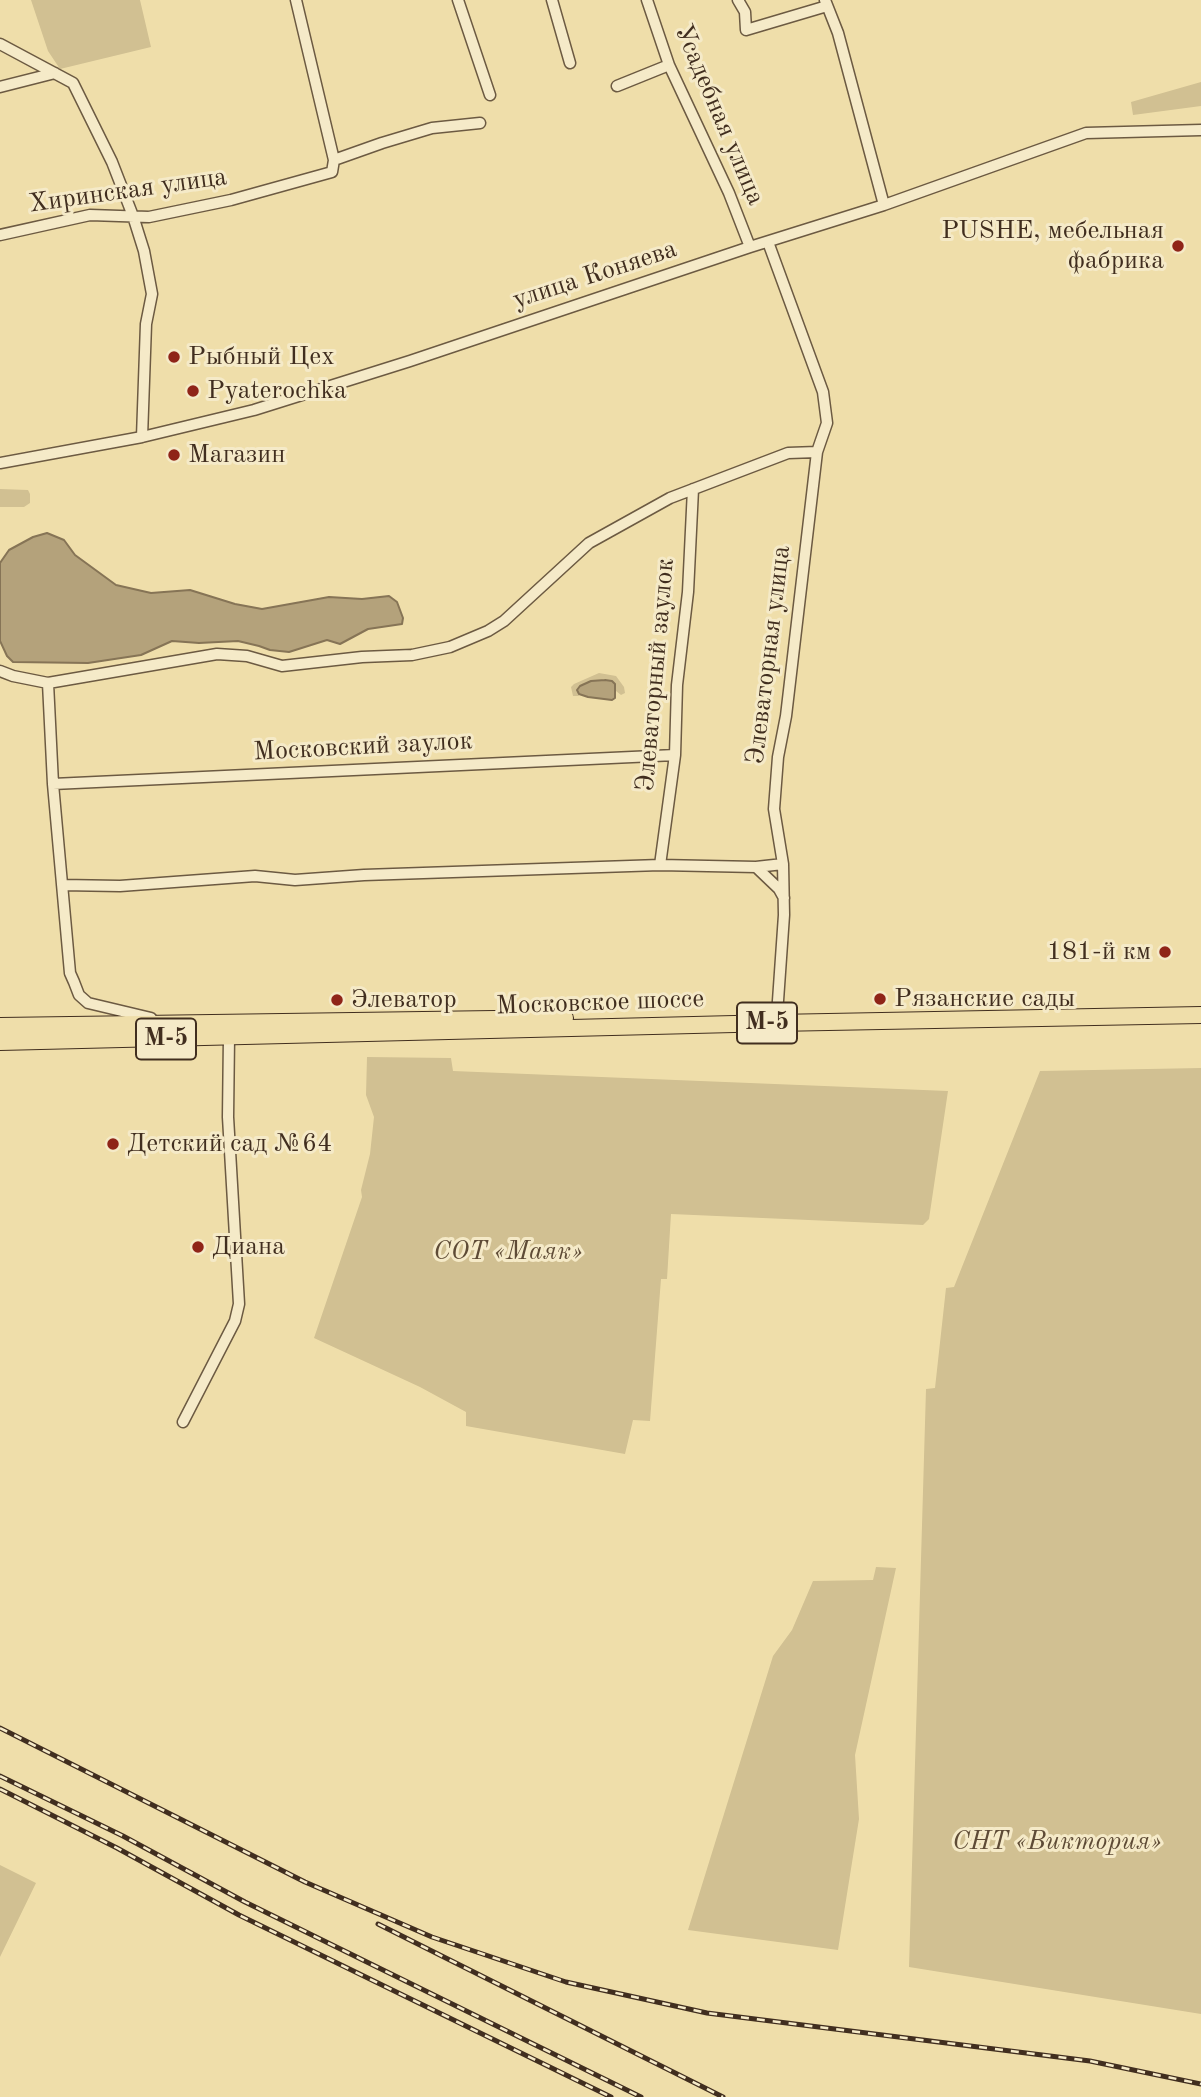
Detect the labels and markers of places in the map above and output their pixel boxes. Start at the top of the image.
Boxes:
place label: PUSHE, мебельная фабрика [941,215,1164,276]
marker: PUSHE, мебельная фабрика [1170,238,1186,254]
place label: Рыбный Цех [188,341,335,373]
marker: Рыбный Цех [166,349,182,365]
place label: Pyaterochka [207,375,347,407]
marker: Pyaterochka [185,383,201,399]
place label: Магазин [188,439,285,471]
marker: Магазин [166,447,182,463]
place label: 181-й км [1047,936,1151,968]
marker: 181-й км [1157,944,1173,960]
place label: Рязанские сады [894,983,1075,1015]
place label: Элеватор [351,984,457,1016]
marker: Рязанские сады [872,991,888,1007]
marker: Элеватор [329,992,345,1008]
place label: Детский сад №64 [127,1128,332,1160]
marker: Детский сад №64 [105,1136,121,1152]
place label: Диана [212,1231,285,1263]
marker: Диана [190,1239,206,1255]

